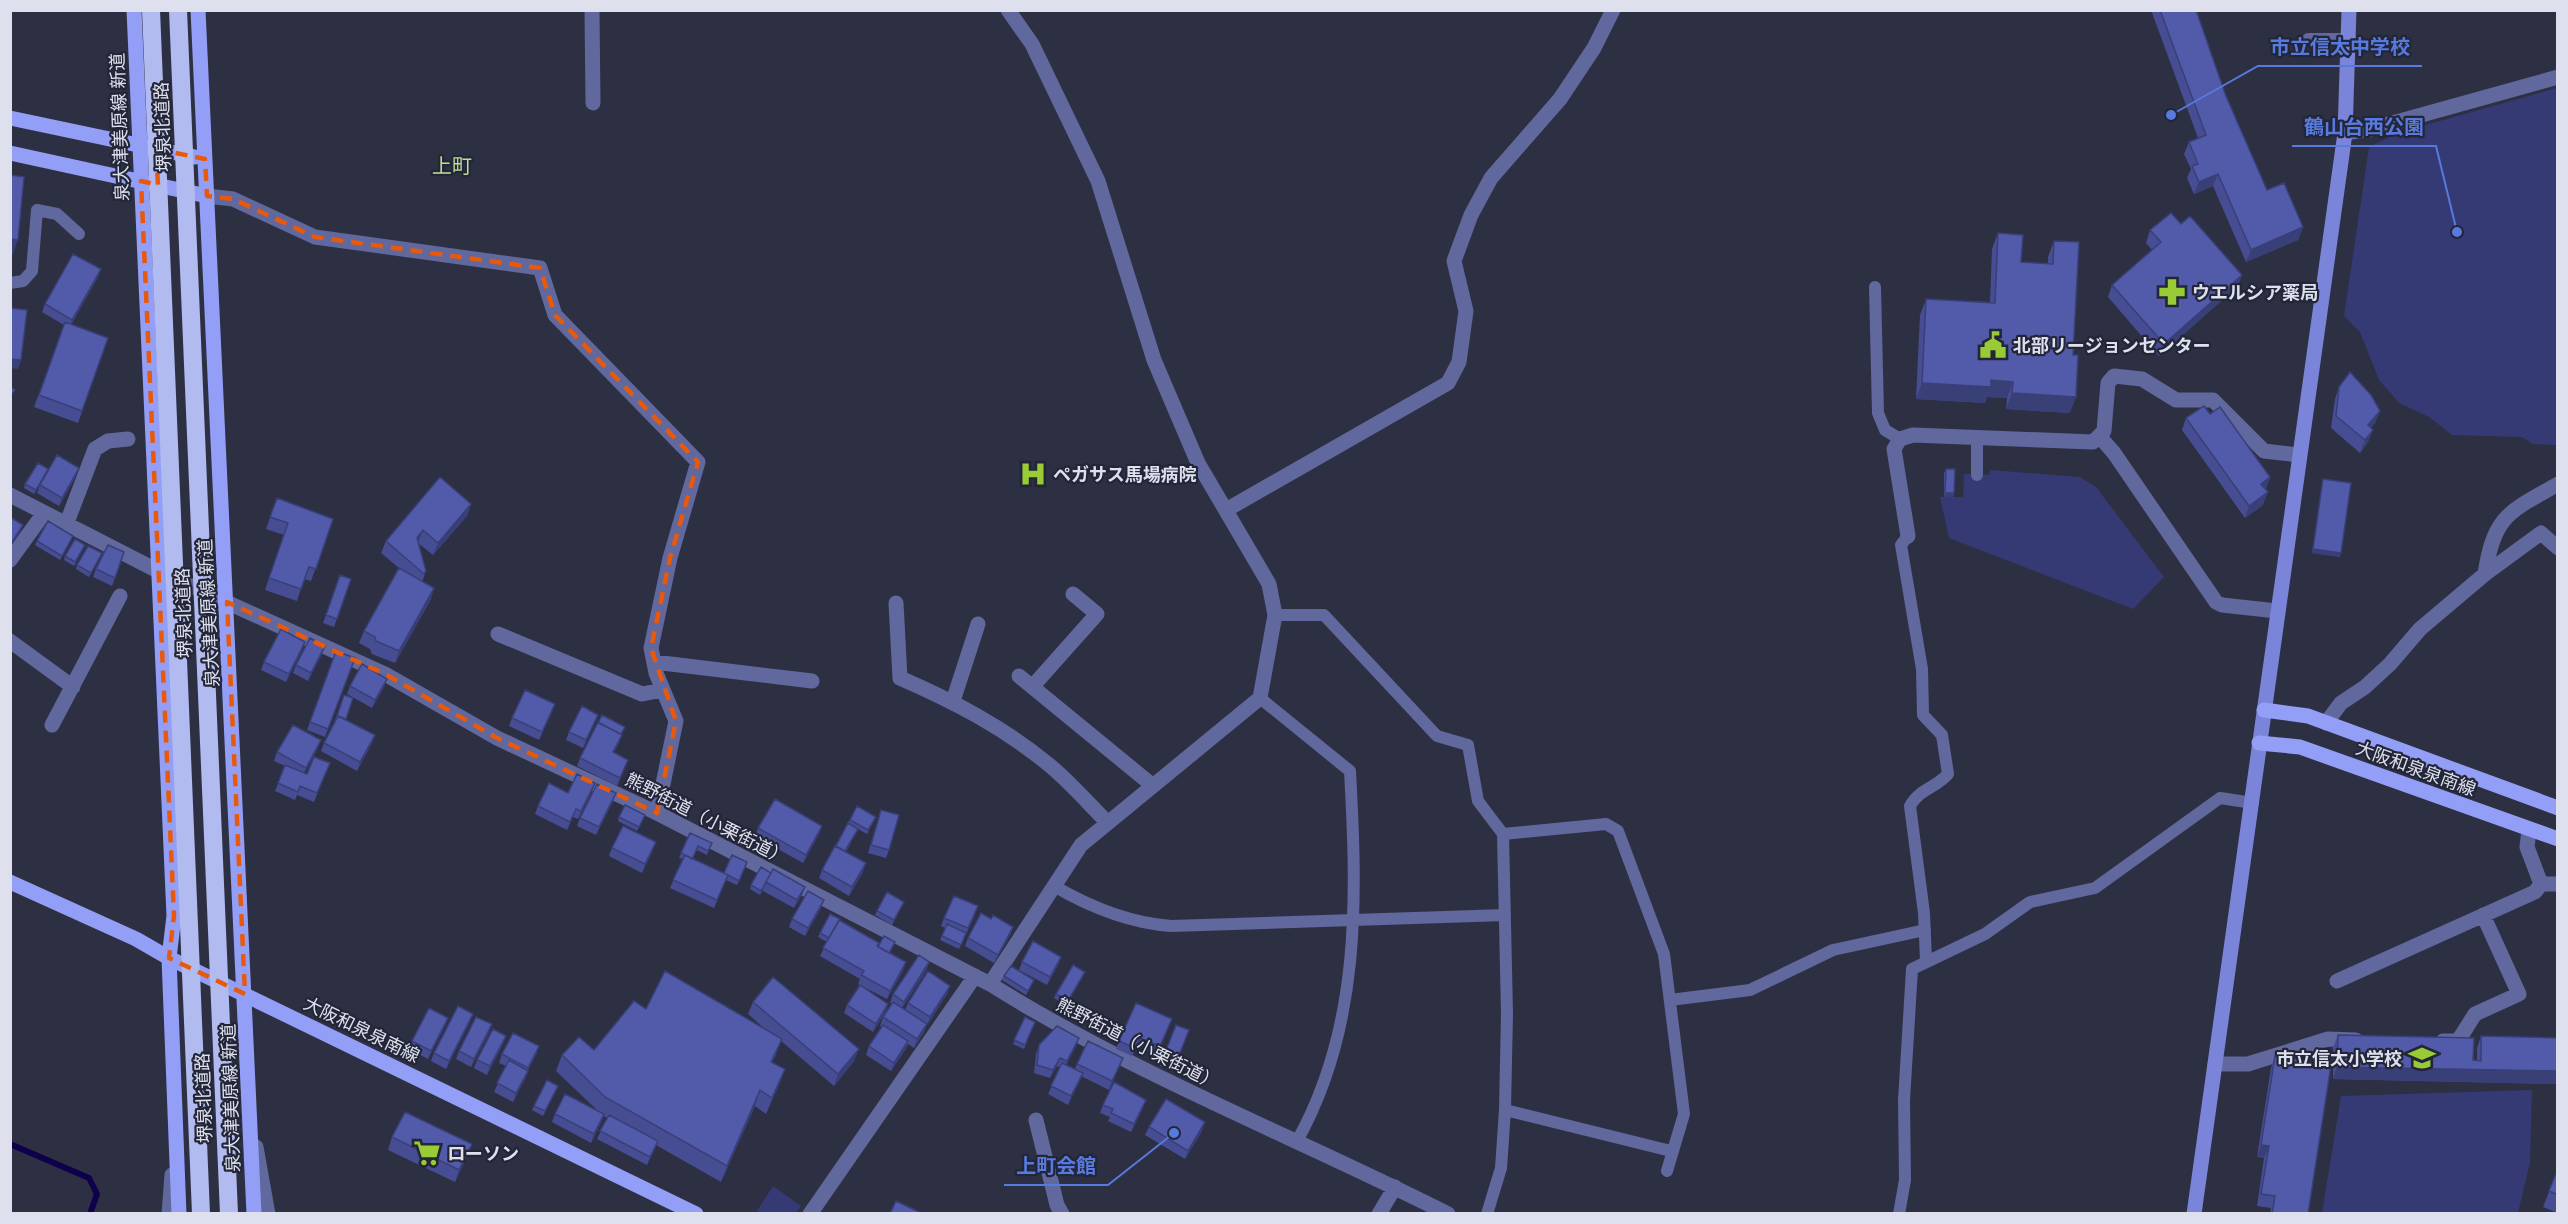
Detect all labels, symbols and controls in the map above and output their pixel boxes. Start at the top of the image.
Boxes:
callout: 市立信太中学校 [2258,28,2422,66]
text: 市立信太中学校 [2270,34,2410,58]
street label: 泉大津美原線 新道 [105,52,133,202]
street label: 堺泉北道路 [149,82,175,172]
callout: 鶴山台西公園 [2292,108,2436,146]
text: 鶴山台西公園 [2304,114,2424,138]
district label: 上町 [432,153,472,177]
pharmacy icon: ウエルシア薬局 [2157,277,2187,307]
place label: ウエルシア薬局 [2192,281,2318,303]
public building icon: 北部リージョンセンター [1978,330,2008,360]
place label: 北部リージョンセンター [2013,334,2211,356]
hospital icon: ペガサス馬場病院 [1018,459,1048,489]
place label: ペガサス馬場病院 [1053,463,1197,485]
street label: 泉大津美原線 新道 [193,538,223,688]
street label: 堺泉北道路 [170,568,196,658]
street label: 大阪和泉泉南線 [2353,736,2479,800]
street label: 熊野街道（小栗街道） [622,767,792,869]
street label: 大阪和泉泉南線 [301,991,423,1067]
street label: 熊野街道（小栗街道） [1053,992,1223,1094]
street label: 泉大津美原線 新道 [216,1023,244,1173]
school or university icon: 市立信太小学校 [2407,1043,2437,1073]
place label: 市立信太小学校 [2276,1047,2402,1069]
street label: 堺泉北道路 [190,1053,216,1143]
supermarket icon: ローソン [412,1138,442,1168]
place label: ローソン [447,1142,519,1164]
callout: 上町会館 [1004,1147,1108,1185]
text: 上町会館 [1016,1153,1096,1177]

